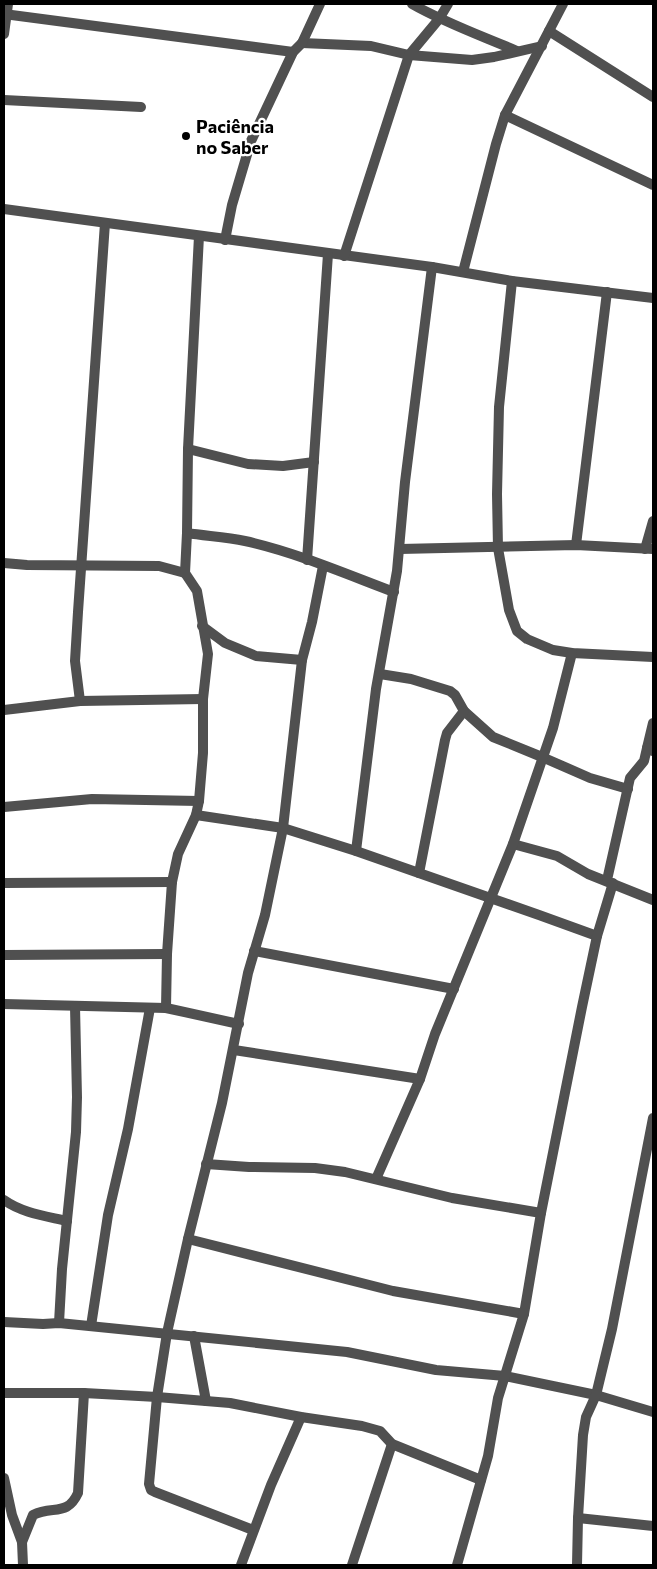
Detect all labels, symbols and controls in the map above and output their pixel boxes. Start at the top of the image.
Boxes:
place label: Paciência no Saber [196,115,274,158]
marker: Paciência no Saber [180,130,192,142]

